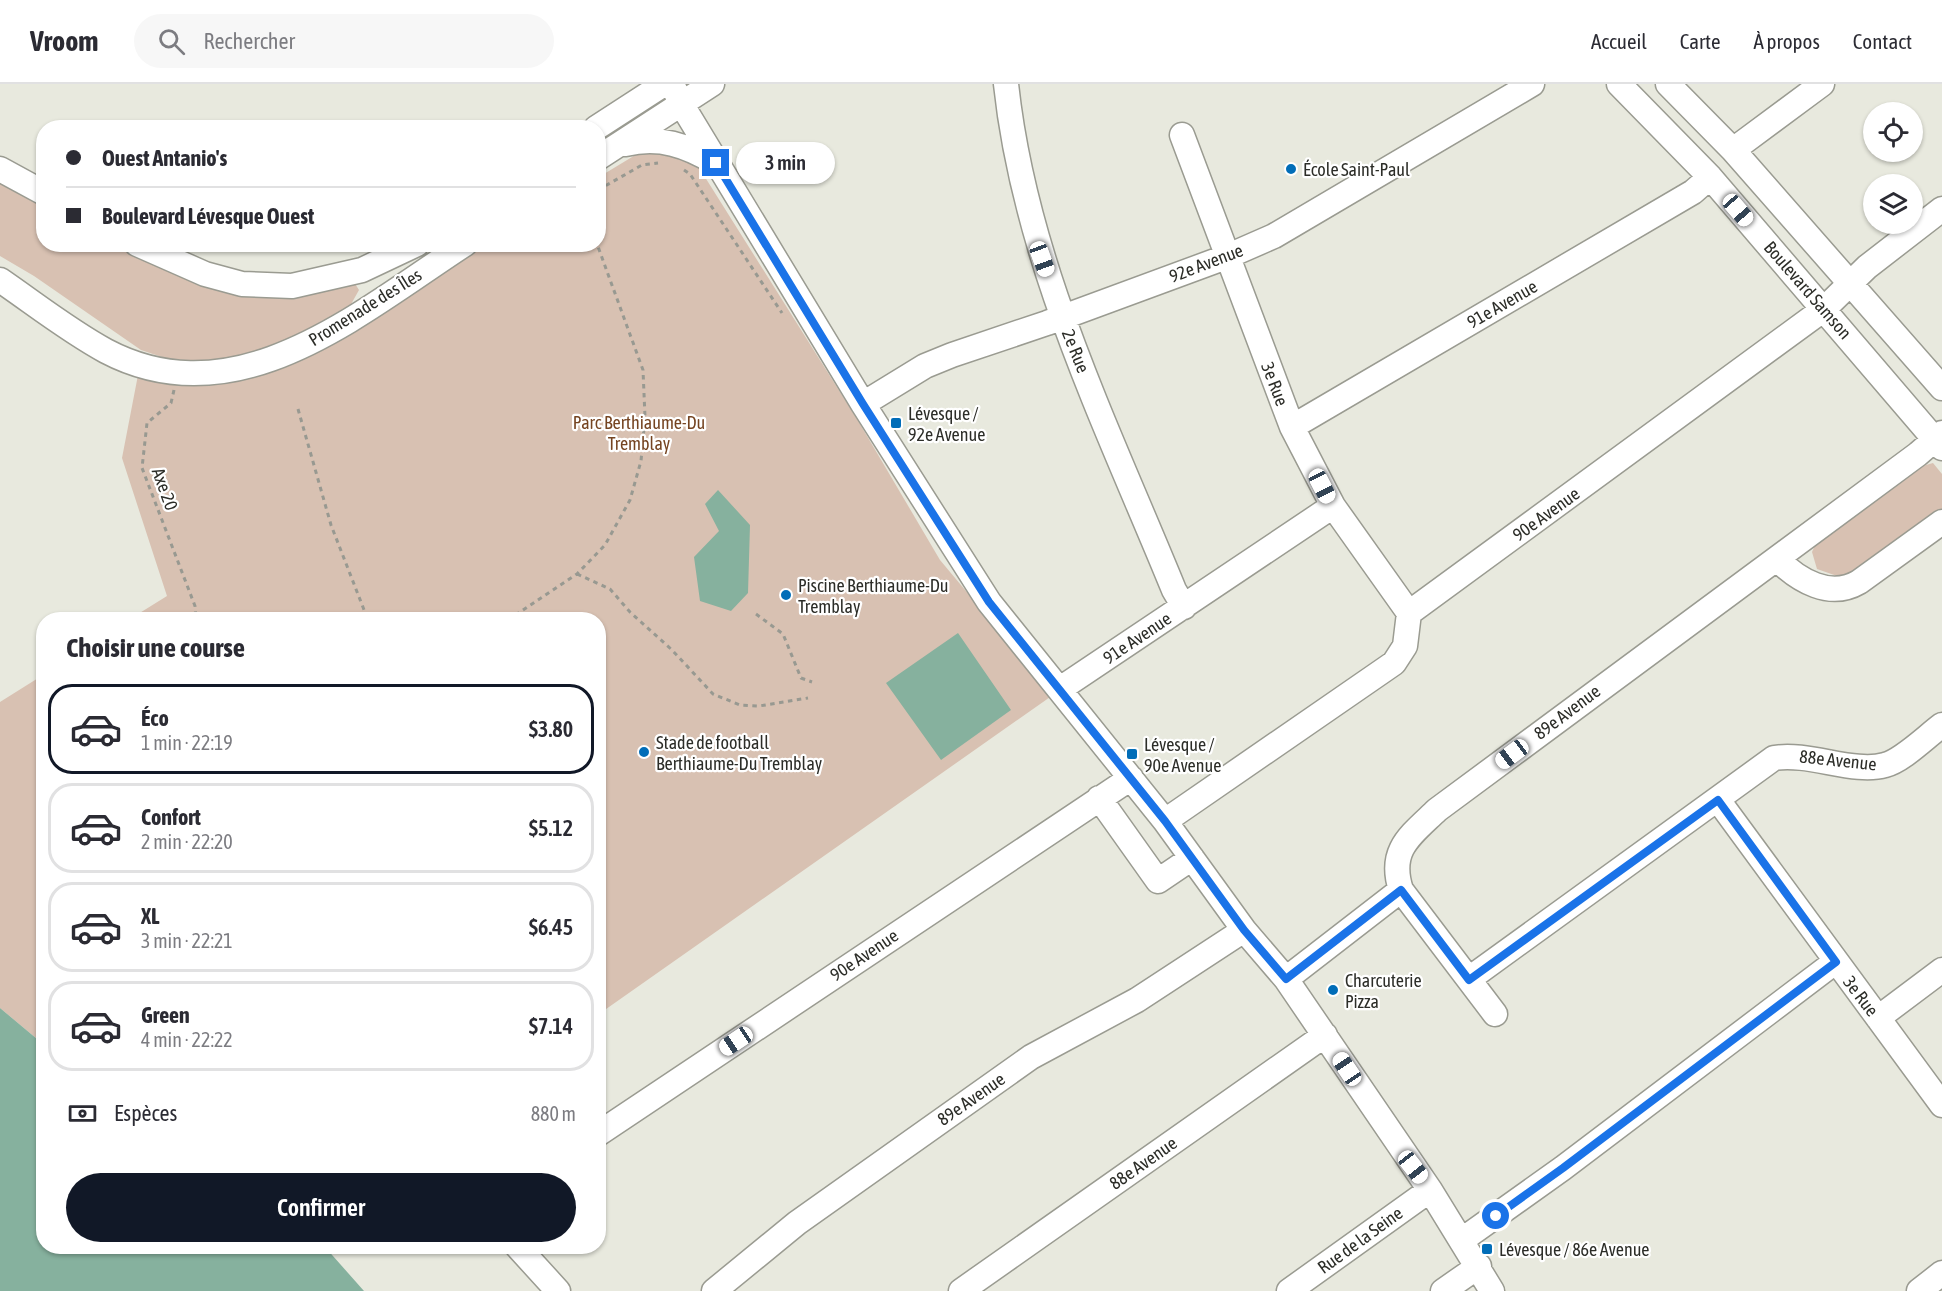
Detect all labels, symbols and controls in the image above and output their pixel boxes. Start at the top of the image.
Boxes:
search box [134,14,554,68]
text: Vroom [30,25,98,57]
icon: search [155,25,188,58]
text: Rechercher [203,28,295,54]
text: Accueil [1591,29,1647,53]
text: Carte [1680,29,1720,53]
text: À propos [1753,29,1820,53]
text: Contact [1853,29,1912,53]
map controls [1863,102,1923,234]
button: locate [1863,102,1923,162]
callout: 3 min [737,142,836,184]
text: Ouest Antanio's [102,145,227,171]
route end [702,149,729,176]
text: 3 min [765,151,806,174]
place label: École Saint-Paul [1303,159,1410,180]
marker: École Saint-Paul [1284,162,1298,176]
button: layers [1863,174,1923,234]
car [1719,191,1757,229]
text: Boulevard Lévesque Ouest [102,203,314,229]
street label: Boulevard Samson [1760,237,1856,343]
car [1027,239,1057,279]
street label: 92e Avenue [1166,239,1246,287]
street label: Promenade des Îles [305,264,425,350]
street label: 91e Avenue [1463,276,1541,332]
street label: 2e Rue [1058,326,1094,376]
street label: 3e Rue [1257,359,1293,409]
place label: Lévesque / 92e Avenue [908,403,985,445]
park label: Parc Berthiaume-Du Tremblay [573,412,705,454]
marker: Lévesque / 92e Avenue [889,416,903,430]
street label: Axe 20 [148,465,182,513]
car [1306,466,1338,506]
street label: 90e Avenue [1509,483,1583,545]
place label: Piscine Berthiaume-Du Tremblay [798,575,948,617]
marker: Piscine Berthiaume-Du Tremblay [779,588,793,602]
street label: 91e Avenue [1099,608,1175,668]
text: Choisir une course [66,632,245,663]
street label: 89e Avenue [1530,680,1604,744]
icon: car [69,702,123,756]
text: Éco [141,705,169,731]
text: $3.80 [529,716,573,742]
text: 1 min · 22:19 [141,731,233,754]
place label: Stade de football Berthiaume-Du Tremblay [656,732,822,774]
place label: Lévesque / 90e Avenue [1144,734,1221,776]
car [1492,736,1532,772]
marker: Stade de football Berthiaume-Du Tremblay [637,745,651,759]
street label: 88e Avenue [1798,746,1878,774]
marker: Lévesque / 90e Avenue [1125,747,1139,761]
icon: car [69,801,123,855]
text: Confort [141,804,201,830]
text: $5.12 [529,815,573,841]
text: 2 min · 22:20 [141,830,233,853]
icon: car [69,900,123,954]
text: XL [141,903,159,929]
text: $6.45 [529,914,573,940]
street label: 90e Avenue [826,925,902,985]
text: 3 min · 22:21 [141,929,233,952]
place label: Charcuterie Pizza [1345,970,1422,1012]
street label: 3e Rue [1839,972,1883,1020]
marker: Charcuterie Pizza [1326,983,1340,997]
icon: car [69,999,123,1053]
text: Green [141,1002,190,1028]
text: $7.14 [529,1013,573,1039]
car [716,1023,756,1059]
text: 4 min · 22:22 [141,1028,233,1051]
car [1329,1049,1365,1089]
street label: 89e Avenue [933,1068,1009,1130]
icon: cash [66,1097,99,1130]
text: Espèces [114,1100,177,1126]
text: 880 m [531,1102,576,1125]
street label: 88e Avenue [1105,1132,1181,1194]
car [1395,1147,1431,1187]
button: Confirmer [66,1173,576,1242]
street label: Rue de la Seine [1313,1202,1407,1278]
route start [1482,1202,1509,1229]
place label: Lévesque / 86e Avenue [1499,1239,1650,1260]
marker: Lévesque / 86e Avenue [1480,1242,1494,1256]

